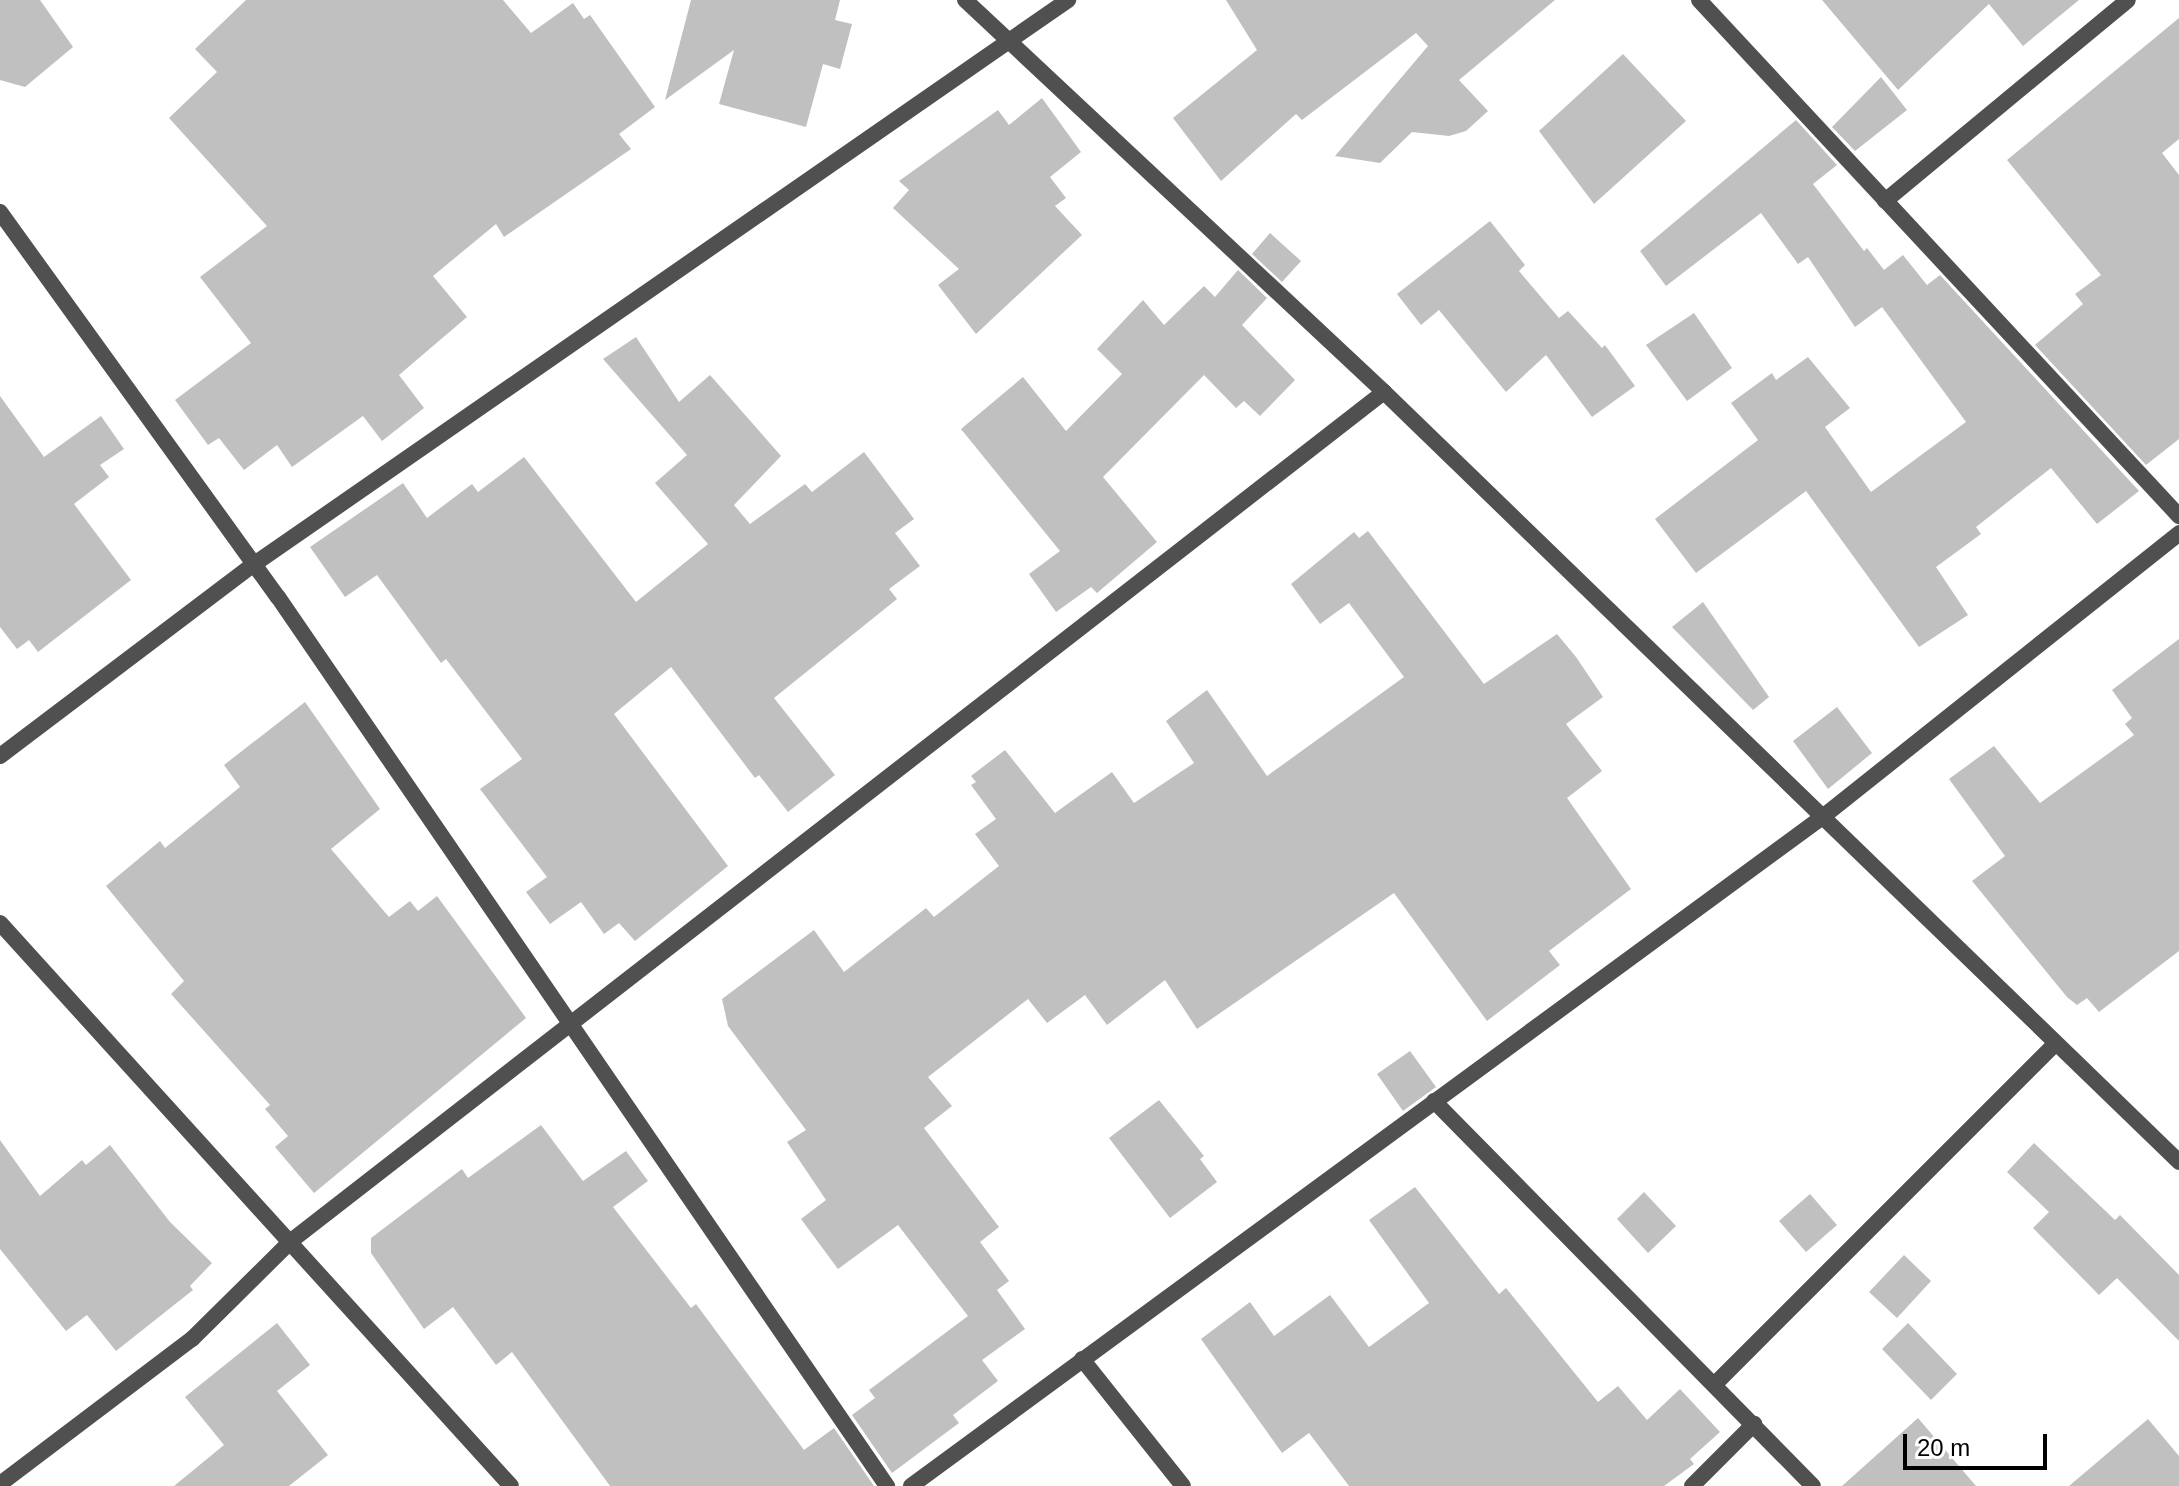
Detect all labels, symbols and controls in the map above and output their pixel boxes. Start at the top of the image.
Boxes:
scale bar [1907,1418,2051,1468]
text: 20 m [1917,1434,1970,1461]

